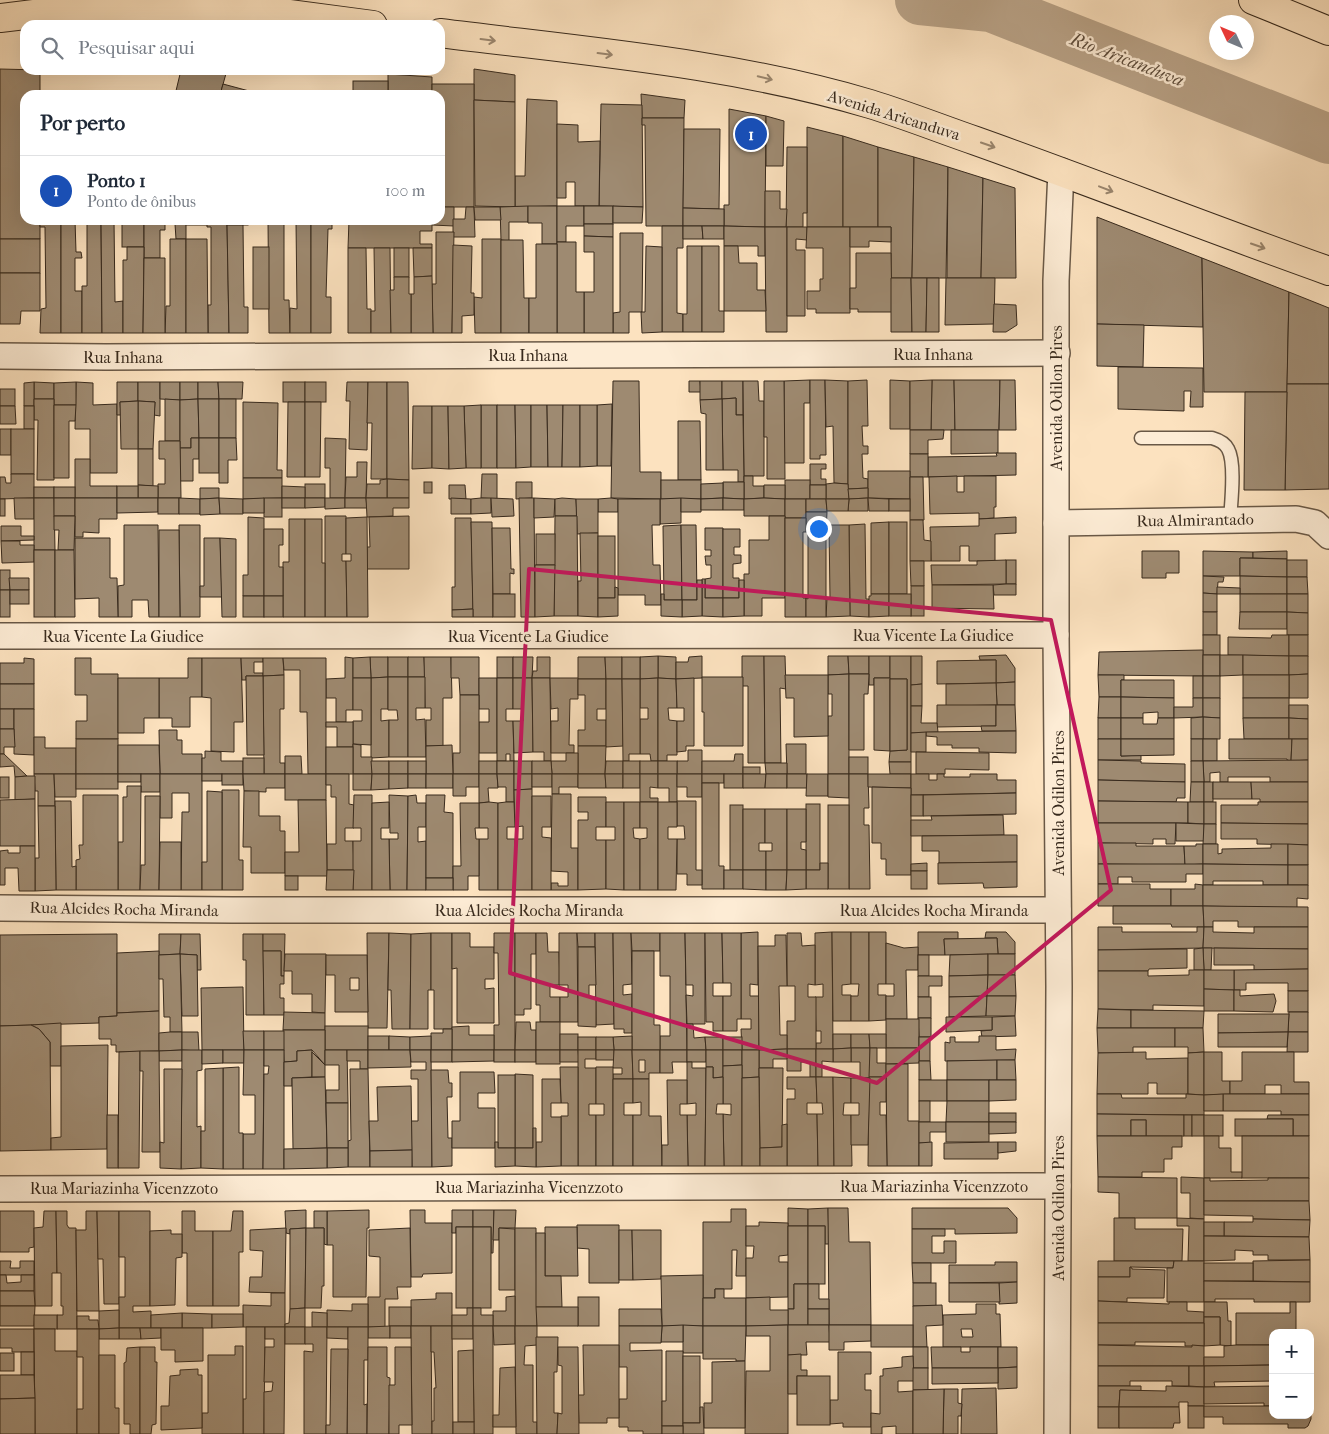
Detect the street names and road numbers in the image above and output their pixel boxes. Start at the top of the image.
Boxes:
street label: Avenida Aricanduva [825,86,963,144]
street label: Avenida Odilon Pires [1047,325,1066,472]
street label: Rua Inhana [893,345,974,364]
street label: Rua Inhana [488,346,569,365]
street label: Rua Inhana [83,348,164,367]
street label: Rua Almirantado [1136,509,1254,531]
street label: Rua Vicente La Giudice [852,626,1014,645]
street label: Rua Vicente La Giudice [42,627,204,646]
street label: Rua Vicente La Giudice [447,627,609,646]
street label: Avenida Odilon Pires [1049,730,1068,877]
street label: Rua Alcides Rocha Miranda [29,898,219,920]
street label: Rua Alcides Rocha Miranda [435,901,624,920]
street label: Rua Alcides Rocha Miranda [840,901,1029,920]
street label: Avenida Odilon Pires [1049,1135,1068,1282]
street label: Rua Mariazinha Vicenzzoto [840,1177,1028,1196]
street label: Rua Mariazinha Vicenzzoto [435,1178,623,1197]
street label: Rua Mariazinha Vicenzzoto [30,1179,218,1198]

